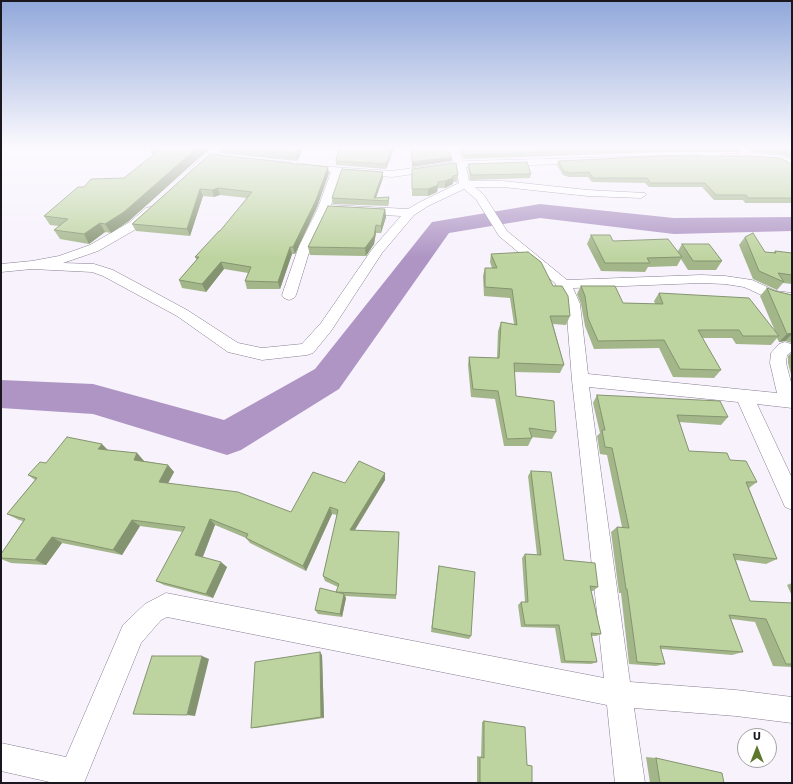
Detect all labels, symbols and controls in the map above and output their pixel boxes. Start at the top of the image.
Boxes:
north arrow [737,728,777,768]
text: U [753,730,761,743]

